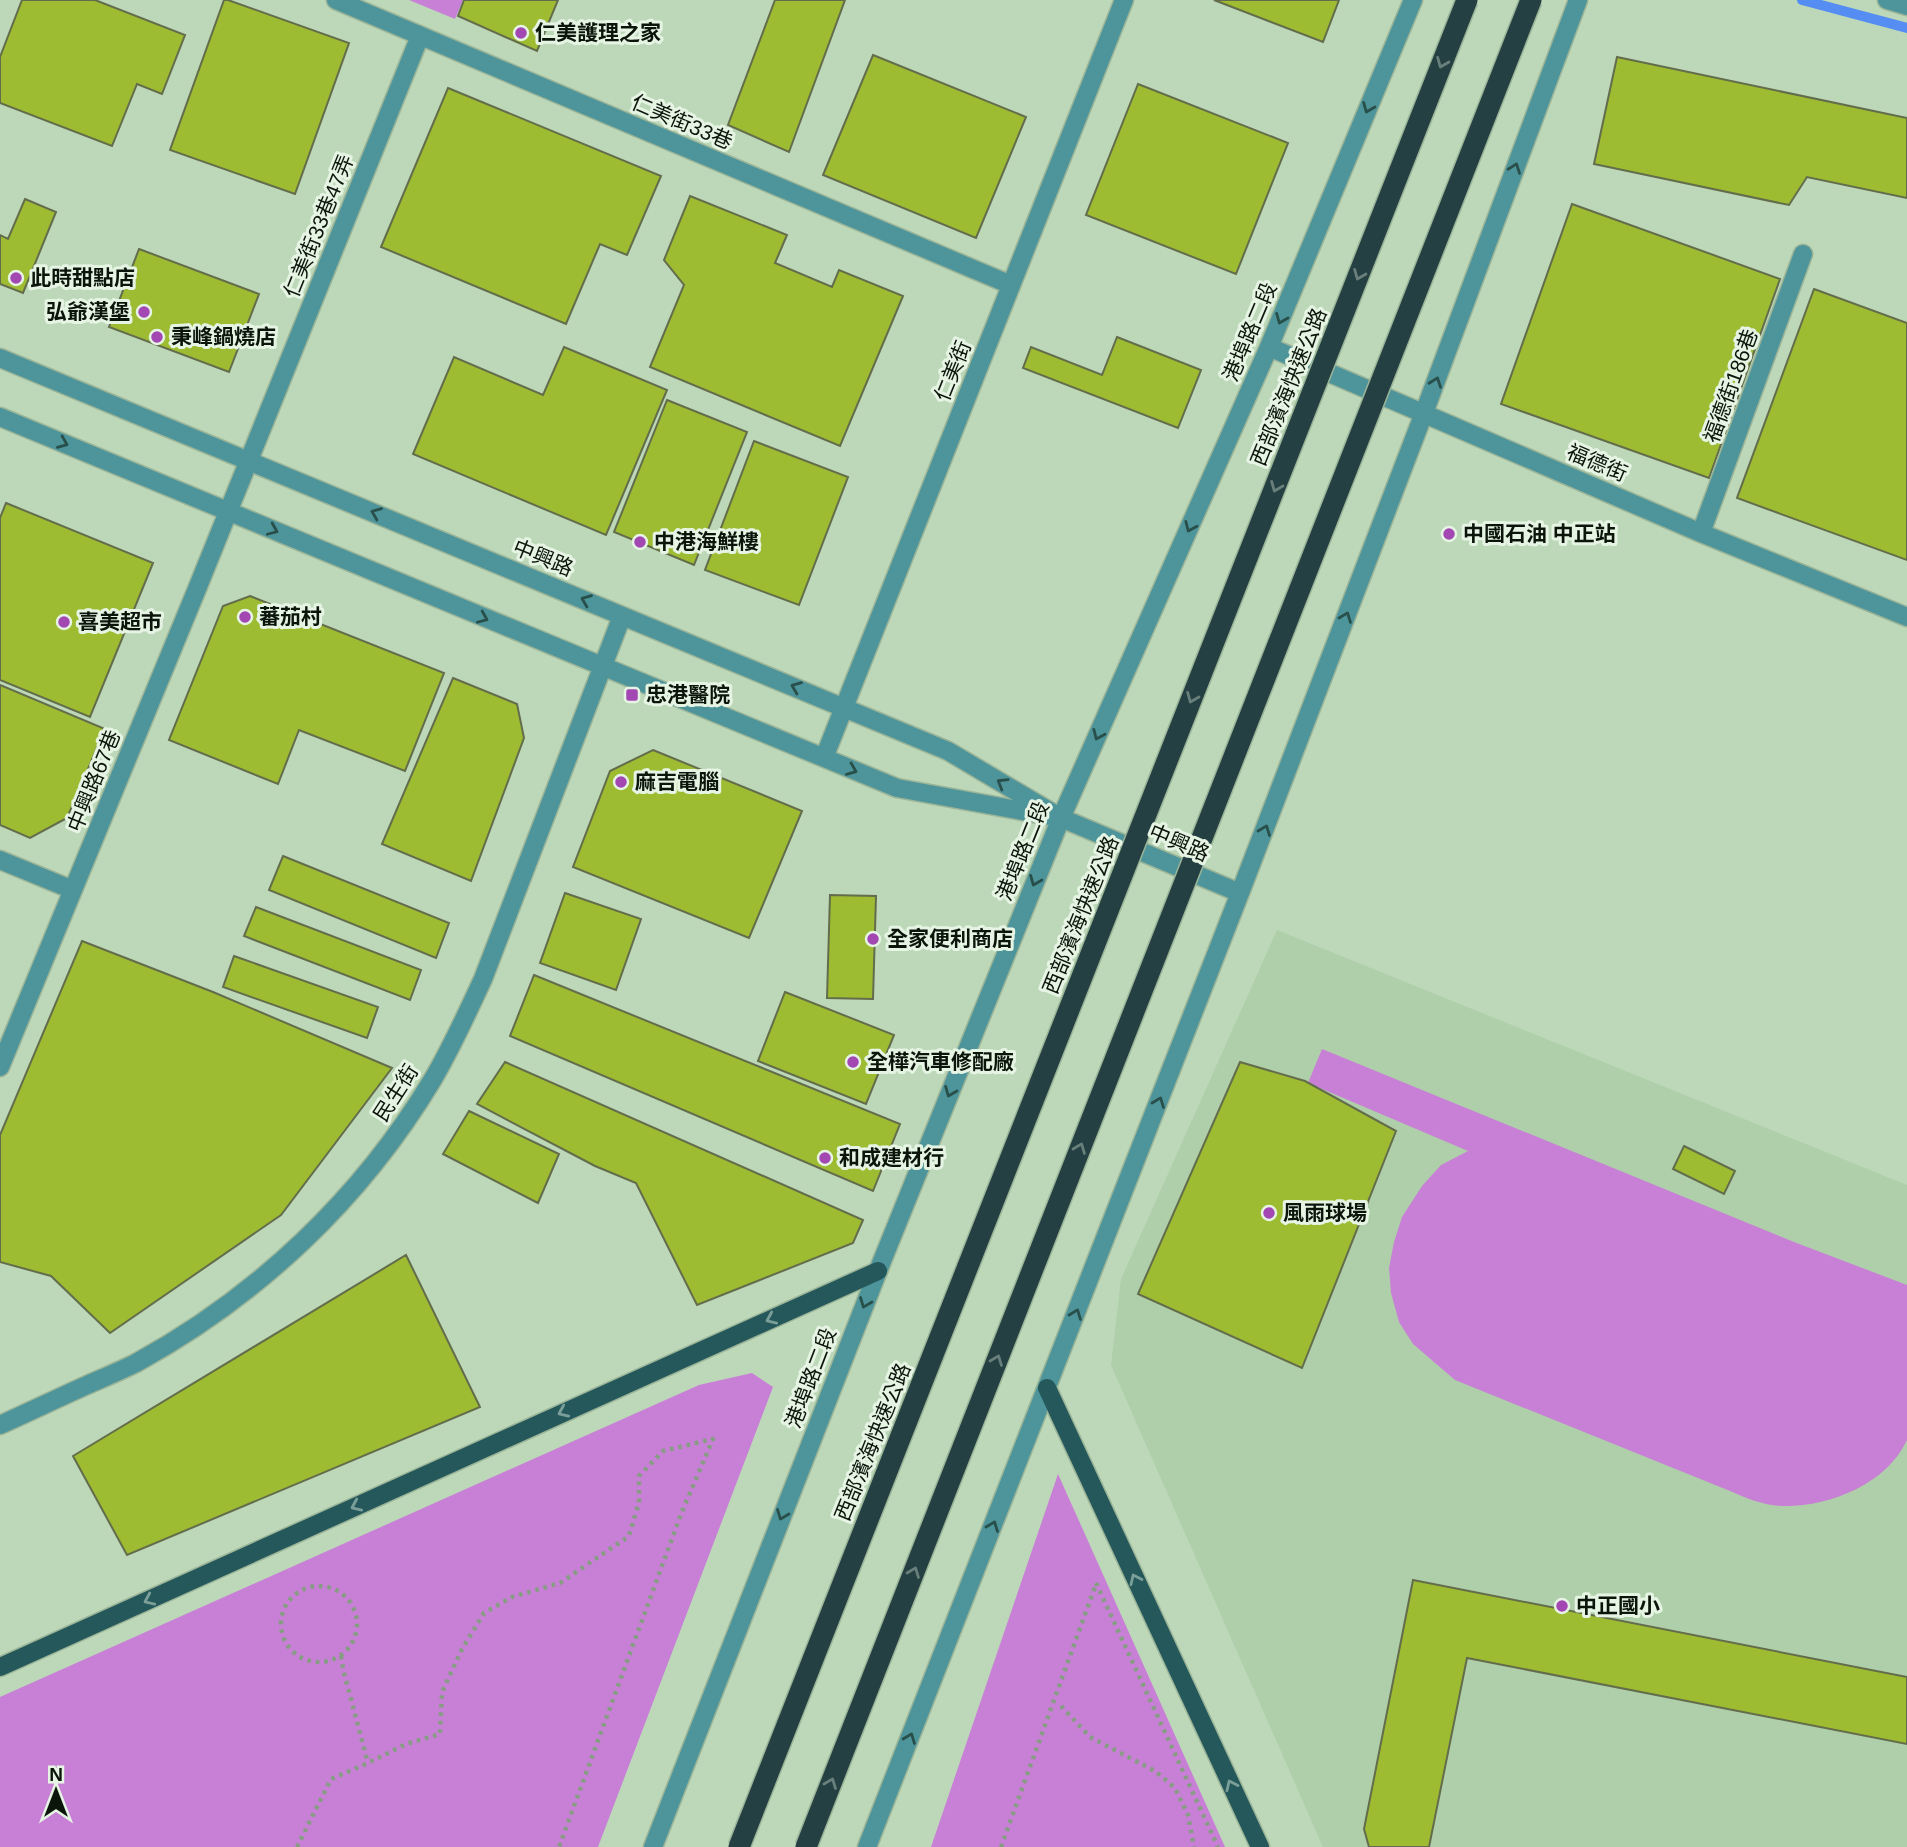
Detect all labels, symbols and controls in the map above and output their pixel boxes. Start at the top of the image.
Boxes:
place label: 仁美護理之家 [535,21,661,44]
marker: 仁美護理之家 [513,25,529,41]
one-way arrow [1437,57,1451,69]
street label: 仁美街33巷 [628,90,736,153]
one-way arrow [1362,101,1376,114]
street label: 仁美街33巷47弄 [279,151,358,300]
one-way arrow [1507,163,1521,175]
place label: 此時甜點店 [30,266,135,289]
one-way arrow [1354,269,1368,281]
marker: 此時甜點店 [8,270,24,286]
street label: 港埠路二段 [1218,279,1281,385]
place label: 弘爺漢堡 [46,300,130,323]
marker: 弘爺漢堡 [136,304,152,320]
street label: 西部濱海快速公路 [1246,305,1331,469]
one-way arrow [1275,311,1289,324]
place label: 秉峰鍋燒店 [171,325,276,348]
street label: 福德街186巷 [1699,326,1762,446]
marker: 秉峰鍋燒店 [149,329,165,345]
street label: 仁美街 [930,337,975,404]
one-way arrow [1428,376,1442,388]
one-way arrow [56,435,68,449]
street label: 福德街 [1564,440,1631,485]
one-way arrow [1270,480,1284,492]
one-way arrow [371,508,383,522]
one-way arrow [1184,520,1198,532]
one-way arrow [267,522,279,536]
place label: 中國石油 中正站 [1463,522,1616,545]
marker: 中國石油 中正站 [1441,526,1457,542]
place label: 中港海鮮樓 [654,530,759,553]
marker: 中港海鮮樓 [632,534,648,550]
street label: 中興路 [510,535,577,580]
one-way arrow [581,595,593,609]
place label: 蕃茄村 [259,605,322,628]
marker: 蕃茄村 [237,609,253,625]
one-way arrow [477,609,489,623]
place label: 喜美超市 [78,610,162,633]
one-way arrow [1338,612,1352,624]
marker: 喜美超市 [56,614,72,630]
one-way arrow [791,682,803,696]
place label: 忠港醫院 [646,683,730,706]
marker: 忠港醫院 [624,687,640,703]
one-way arrow [1187,692,1201,704]
street label: 中興路67巷 [63,727,124,835]
one-way arrow [1092,728,1106,740]
one-way arrow [845,762,858,776]
place label: 麻吉電腦 [635,770,719,793]
marker: 麻吉電腦 [613,774,629,790]
one-way arrow [997,778,1010,791]
street label: 港埠路二段 [992,798,1053,904]
street label: 中興路 [1146,820,1213,865]
one-way arrow [1256,824,1270,836]
street label: 西部濱海快速公路 [1038,833,1123,997]
one-way arrow [1030,875,1044,887]
place label: 全家便利商店 [887,927,1013,950]
marker: 全家便利商店 [865,931,881,947]
place label: 全樺汽車修配廠 [867,1050,1014,1073]
marker: 全樺汽車修配廠 [845,1054,861,1070]
street label: 民生街 [369,1060,422,1125]
one-way arrow [944,1086,958,1098]
one-way arrow [1150,1097,1164,1109]
one-way arrow [1072,1143,1086,1155]
place label: 和成建材行 [839,1146,944,1169]
marker: 和成建材行 [817,1150,833,1166]
place label: 風雨球場 [1283,1201,1367,1224]
marker: 風雨球場 [1261,1205,1277,1221]
one-way arrow [859,1297,873,1309]
one-way arrow [1067,1309,1081,1321]
one-way arrow [766,1311,778,1325]
street label: 港埠路二段 [781,1325,840,1431]
one-way arrow [988,1355,1002,1367]
street label: 西部濱海快速公路 [830,1360,915,1524]
one-way arrow [558,1404,571,1418]
one-way arrow [351,1498,363,1512]
one-way arrow [777,1509,791,1521]
one-way arrow [984,1521,998,1533]
one-way arrow [905,1566,919,1578]
one-way arrow [1129,1574,1143,1586]
one-way arrow [144,1592,156,1606]
place label: 中正國小 [1576,1594,1660,1617]
marker: 中正國小 [1554,1598,1570,1614]
one-way arrow [901,1732,915,1744]
north arrow [21,1756,91,1826]
text: N [49,1764,63,1785]
one-way arrow [822,1778,836,1790]
one-way arrow [1225,1780,1239,1792]

